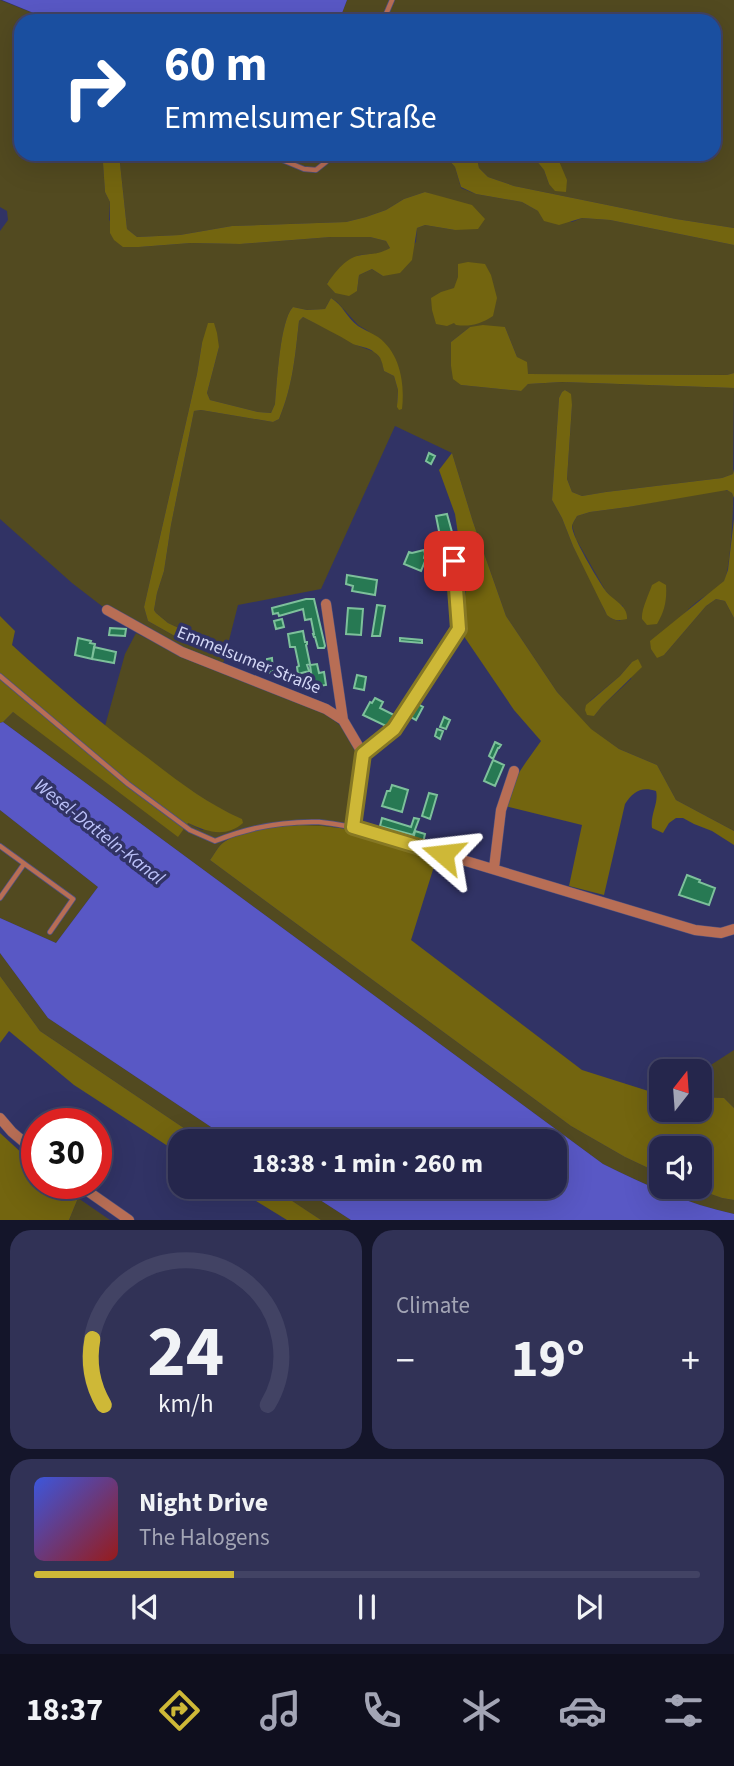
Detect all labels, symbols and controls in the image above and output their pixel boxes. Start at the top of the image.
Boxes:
text: 60 m [164,30,268,100]
icon: right [49,42,140,133]
text: Emmelsumer Straße [164,95,437,141]
pin [424,531,484,591]
icon: arrive [435,542,473,580]
street label: Emmelsumer Straße [173,620,325,700]
water label: Wesel-Datteln-Kanal [28,772,170,892]
position arrow [406,817,480,891]
north arrow [649,1059,712,1122]
map controls [649,1059,712,1199]
speed limit sign: 30 [21,1108,112,1199]
button: sound [649,1136,712,1199]
text: 18:38 · 1 min · 260 m [252,1145,483,1182]
text: Climate [396,1289,470,1322]
text: 24 [148,1301,224,1405]
text: 19° [511,1323,585,1397]
text: − [396,1334,415,1388]
text: + [681,1334,700,1388]
text: km/h [158,1386,214,1422]
text: Night Drive [139,1484,268,1521]
text: The Halogens [139,1521,270,1554]
icon: previous [126,1588,164,1626]
icon: pause [348,1588,386,1626]
icon: next [570,1588,608,1626]
icon: directions [155,1686,204,1735]
icon: music [256,1686,305,1735]
icon: phone [357,1686,406,1735]
icon: climate [457,1686,506,1735]
icon: car [558,1686,607,1735]
icon: filters [659,1686,708,1735]
text: 18:37 [26,1687,103,1733]

